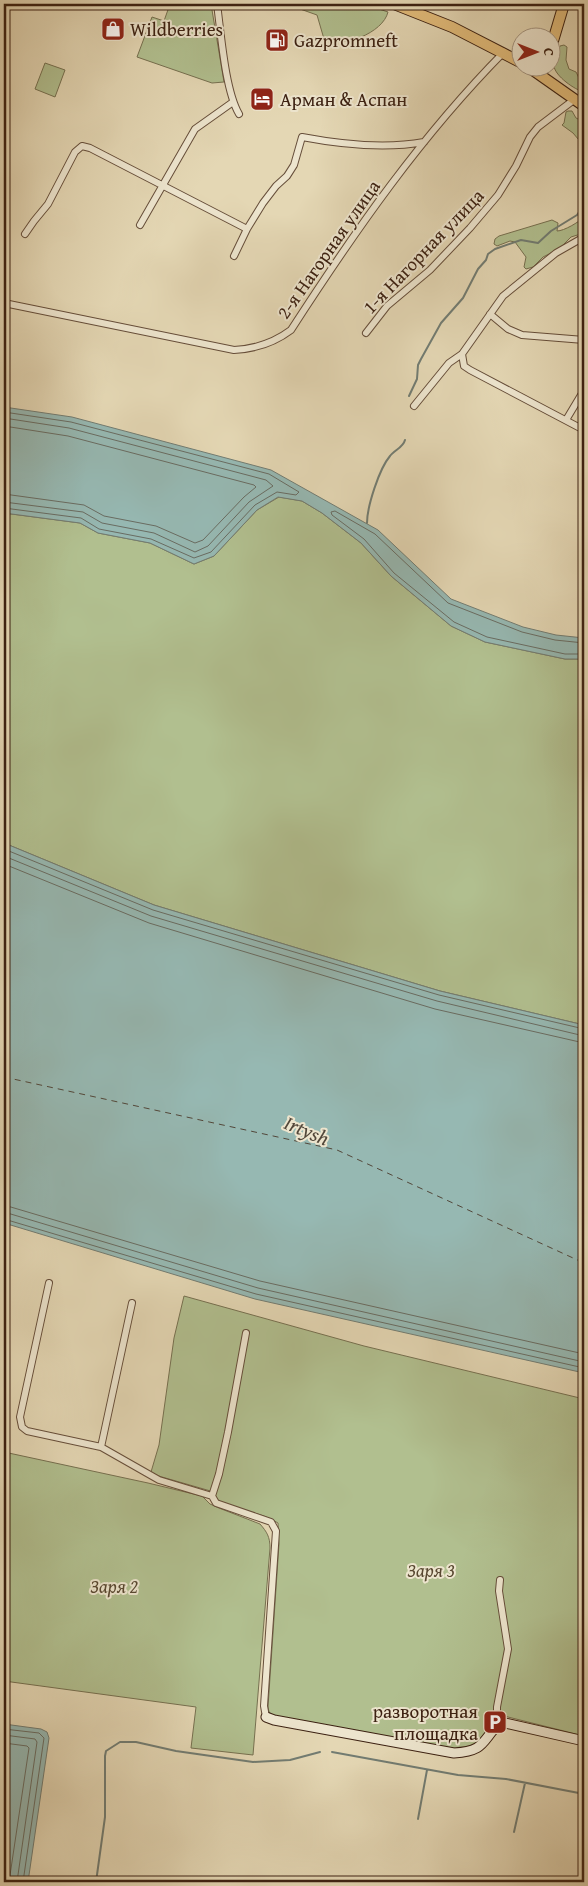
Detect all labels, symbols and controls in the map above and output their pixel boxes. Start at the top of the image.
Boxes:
place label: Wildberries [130,15,223,43]
shop icon: Wildberries [100,16,126,42]
place label: Gazpromneft [294,26,398,54]
fuel station icon: Gazpromneft [264,27,290,53]
north arrow [510,28,560,78]
text: С [539,48,559,56]
place label: Арман & Аспан [280,85,407,113]
hotel icon: Арман & Аспан [249,86,275,112]
street label: 2-я Нагорная улица [269,174,387,324]
street label: 1-я Нагорная улица [356,182,490,320]
water label: Irtysh [280,1108,334,1152]
park label: Заря 3 [407,1556,455,1584]
park label: Заря 2 [90,1572,138,1600]
place label: разворотная площадка [373,1697,478,1747]
parking icon: разворотная площадка [482,1709,508,1735]

